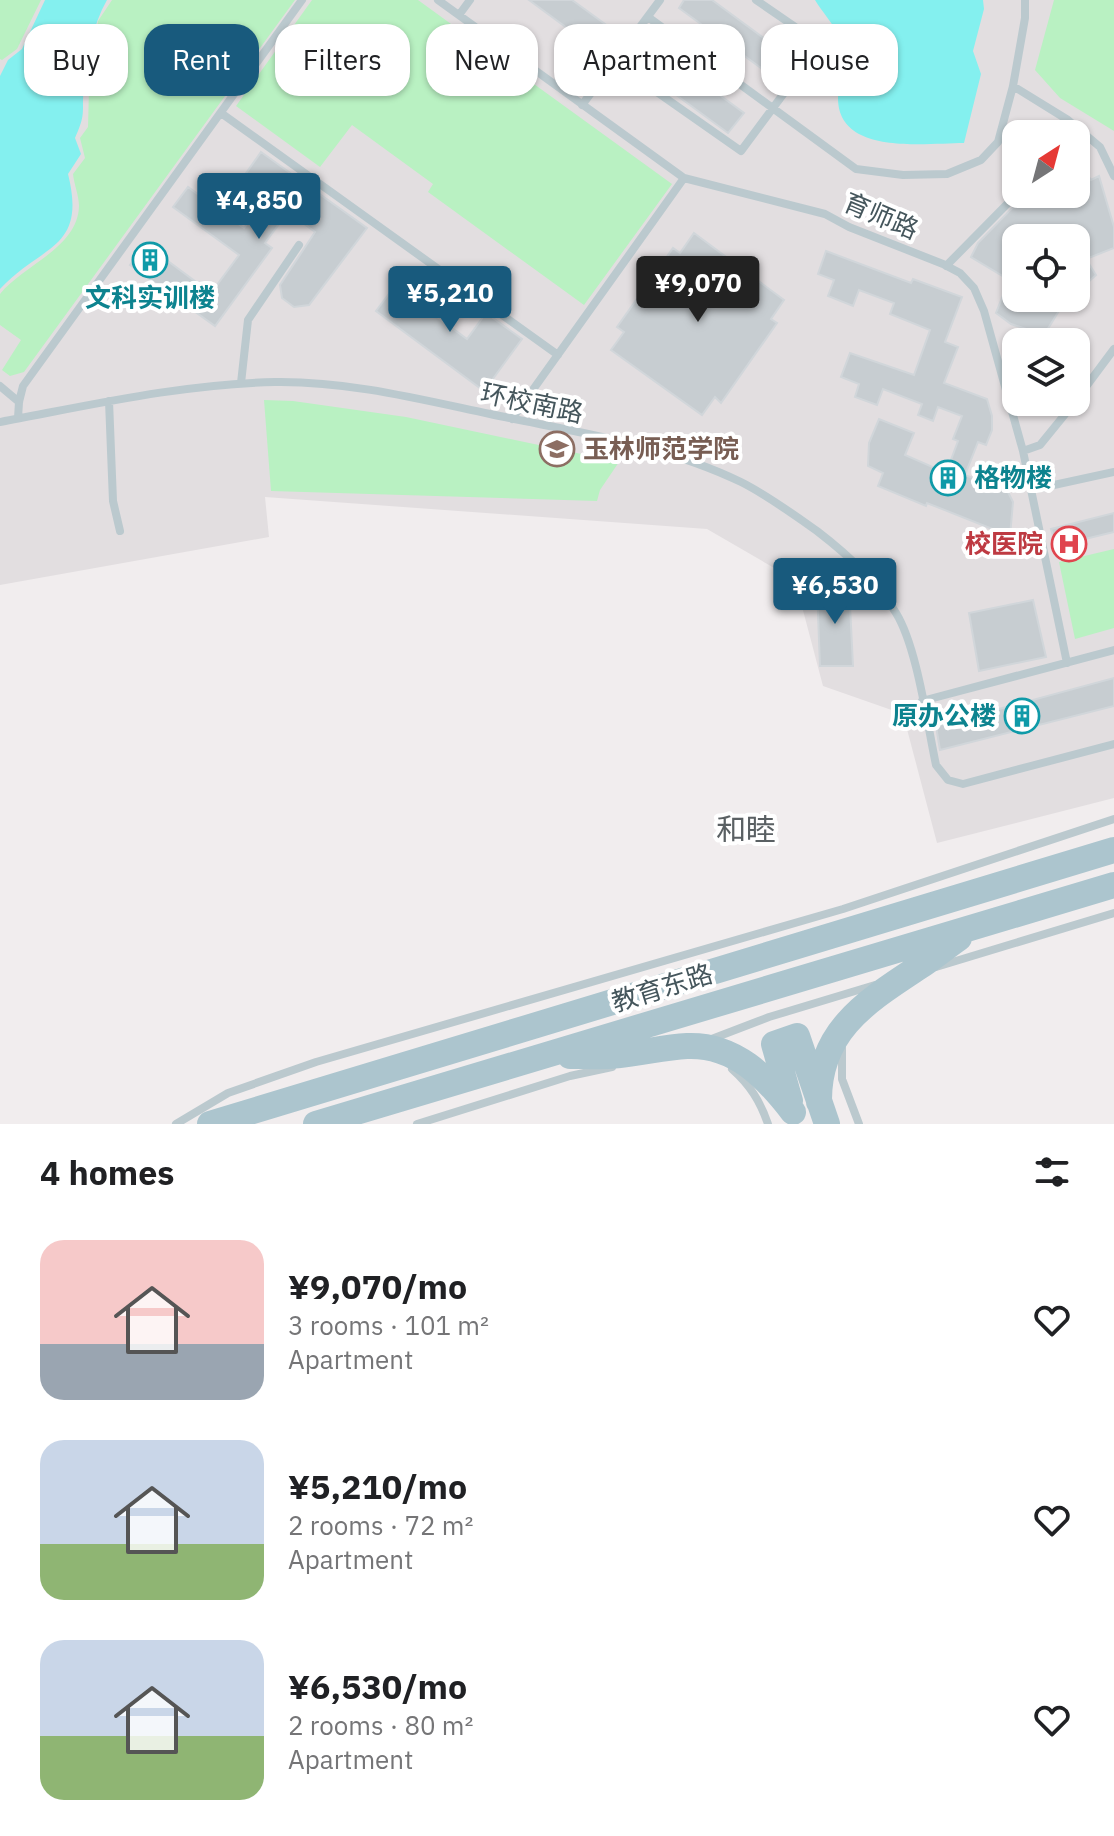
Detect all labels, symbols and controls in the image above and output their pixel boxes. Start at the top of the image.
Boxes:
chip: Buy [24,24,128,96]
chip: Rent [144,24,259,96]
chip: Filters [275,24,410,96]
chip: New [426,24,538,96]
chip: Apartment [554,24,745,96]
chip: House [761,24,898,96]
north arrow [1002,120,1090,208]
map controls [1002,120,1090,416]
pin: ¥4,850 [194,173,324,241]
text: ¥4,850 [215,182,303,216]
street label: 育师路 [839,184,924,246]
button: locate [1002,224,1090,312]
building icon: 文科实训楼 [131,241,169,279]
pin: ¥9,070 [633,256,763,324]
text: ¥9,070 [654,265,742,299]
pin: ¥5,210 [385,266,515,334]
text: ¥5,210 [406,275,494,309]
place label: 文科实训楼 [85,280,215,314]
button: layers [1002,328,1090,416]
street label: 环校南路 [478,375,587,429]
school or university icon: 玉林师范学院 [538,430,576,468]
place label: 玉林师范学院 [583,431,739,465]
building icon: 格物楼 [929,459,967,497]
place label: 格物楼 [974,460,1052,494]
hospital icon: 校医院 [1050,525,1088,563]
place label: 校医院 [965,526,1043,560]
pin: ¥6,530 [770,558,900,626]
text: ¥6,530 [791,567,879,601]
building icon: 原办公楼 [1003,697,1041,735]
place label: 原办公楼 [892,698,996,732]
district label: 和睦 [716,809,776,848]
street label: 教育东路 [607,956,716,1019]
text: 4 homes [40,1150,175,1194]
icon: filters [1030,1150,1074,1194]
text: ¥9,070/mo [288,1264,467,1308]
icon: home [104,1272,200,1368]
icon: heart [1030,1298,1074,1342]
text: 3 rooms · 101 m² [288,1308,489,1342]
text: Apartment [288,1342,413,1376]
text: ¥5,210/mo [288,1464,467,1508]
icon: home [104,1472,200,1568]
icon: heart [1030,1498,1074,1542]
text: 2 rooms · 72 m² [288,1508,473,1542]
text: Apartment [288,1542,413,1576]
text: ¥6,530/mo [288,1664,467,1708]
icon: home [104,1672,200,1768]
icon: heart [1030,1698,1074,1742]
text: 2 rooms · 80 m² [288,1708,473,1742]
text: Apartment [288,1742,413,1776]

